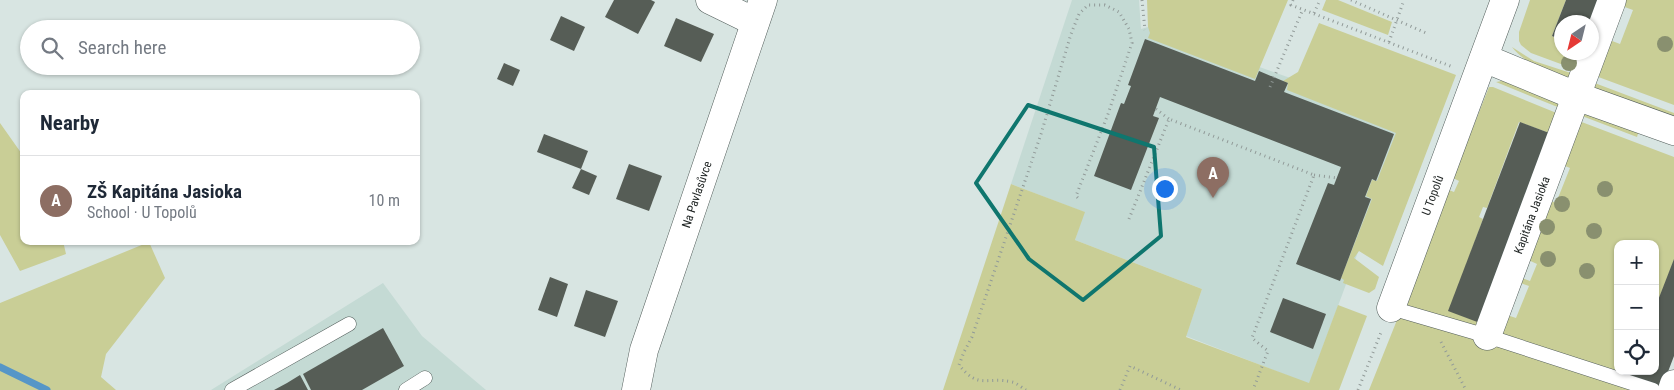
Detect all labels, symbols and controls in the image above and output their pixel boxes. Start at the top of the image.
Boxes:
north arrow [1554,15,1599,60]
search box [20,20,420,75]
icon: search [38,34,66,62]
text: Search here [78,36,166,59]
text: Nearby [40,111,99,135]
pin: A [1197,157,1229,198]
street label: Na Pavlasůvce [679,159,715,230]
street label: U Topolů [1419,173,1446,217]
street label: Kapitána Jasioka [1511,174,1553,256]
your location [1152,176,1178,202]
text: ZŠ Kapitána Jasioka [87,180,242,203]
text: A [51,191,61,210]
text: 10 m [368,191,400,210]
text: School · U Topolů [87,203,197,222]
map controls [1614,240,1659,375]
button: + [1614,240,1659,285]
button: − [1614,285,1659,330]
button: locate [1614,330,1659,375]

